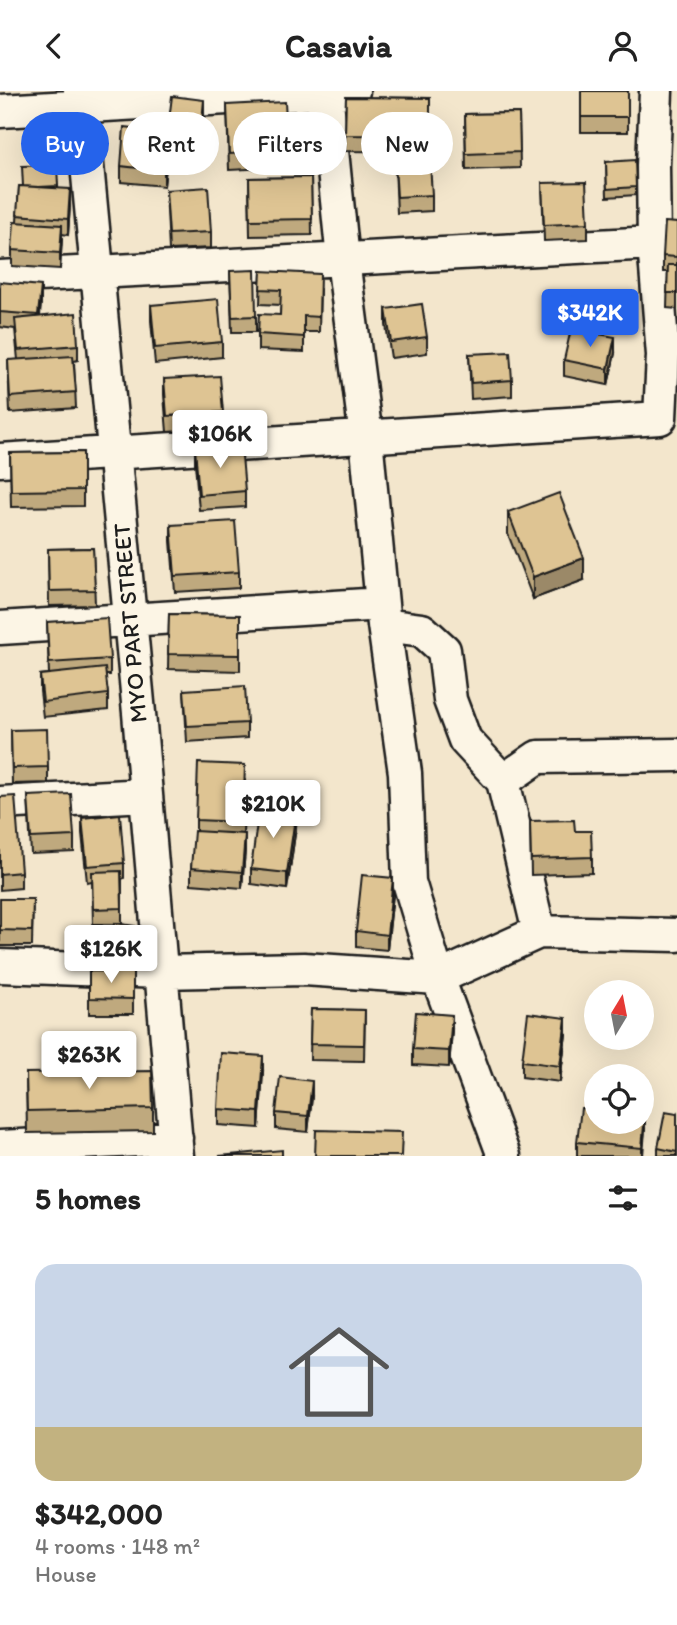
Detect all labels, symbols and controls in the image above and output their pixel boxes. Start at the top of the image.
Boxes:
icon: back [35,27,73,65]
text: Casavia [285,27,392,65]
icon: person [604,27,642,65]
chip: Buy [21,112,109,175]
chip: Rent [123,112,219,175]
chip: Filters [233,112,347,175]
chip: New [361,112,453,175]
pin: $342K [541,289,639,349]
text: $342K [558,298,622,326]
pin: $106K [171,411,269,470]
text: $106K [188,419,252,447]
street label: MYO PART STREET [106,522,153,724]
pin: $210K [224,781,322,840]
text: $210K [241,789,305,817]
pin: $126K [62,925,160,985]
text: $126K [80,934,142,962]
north arrow [584,980,654,1050]
map controls [584,980,654,1134]
pin: $263K [40,1031,138,1091]
text: $263K [57,1040,121,1068]
button: locate [584,1064,654,1134]
icon: filters [604,1179,642,1217]
text: 5 homes [35,1180,141,1217]
icon: home [276,1309,402,1435]
text: $342,000 [35,1495,163,1532]
text: 4 rooms · 148 m² [35,1532,200,1560]
text: House [35,1560,97,1588]

